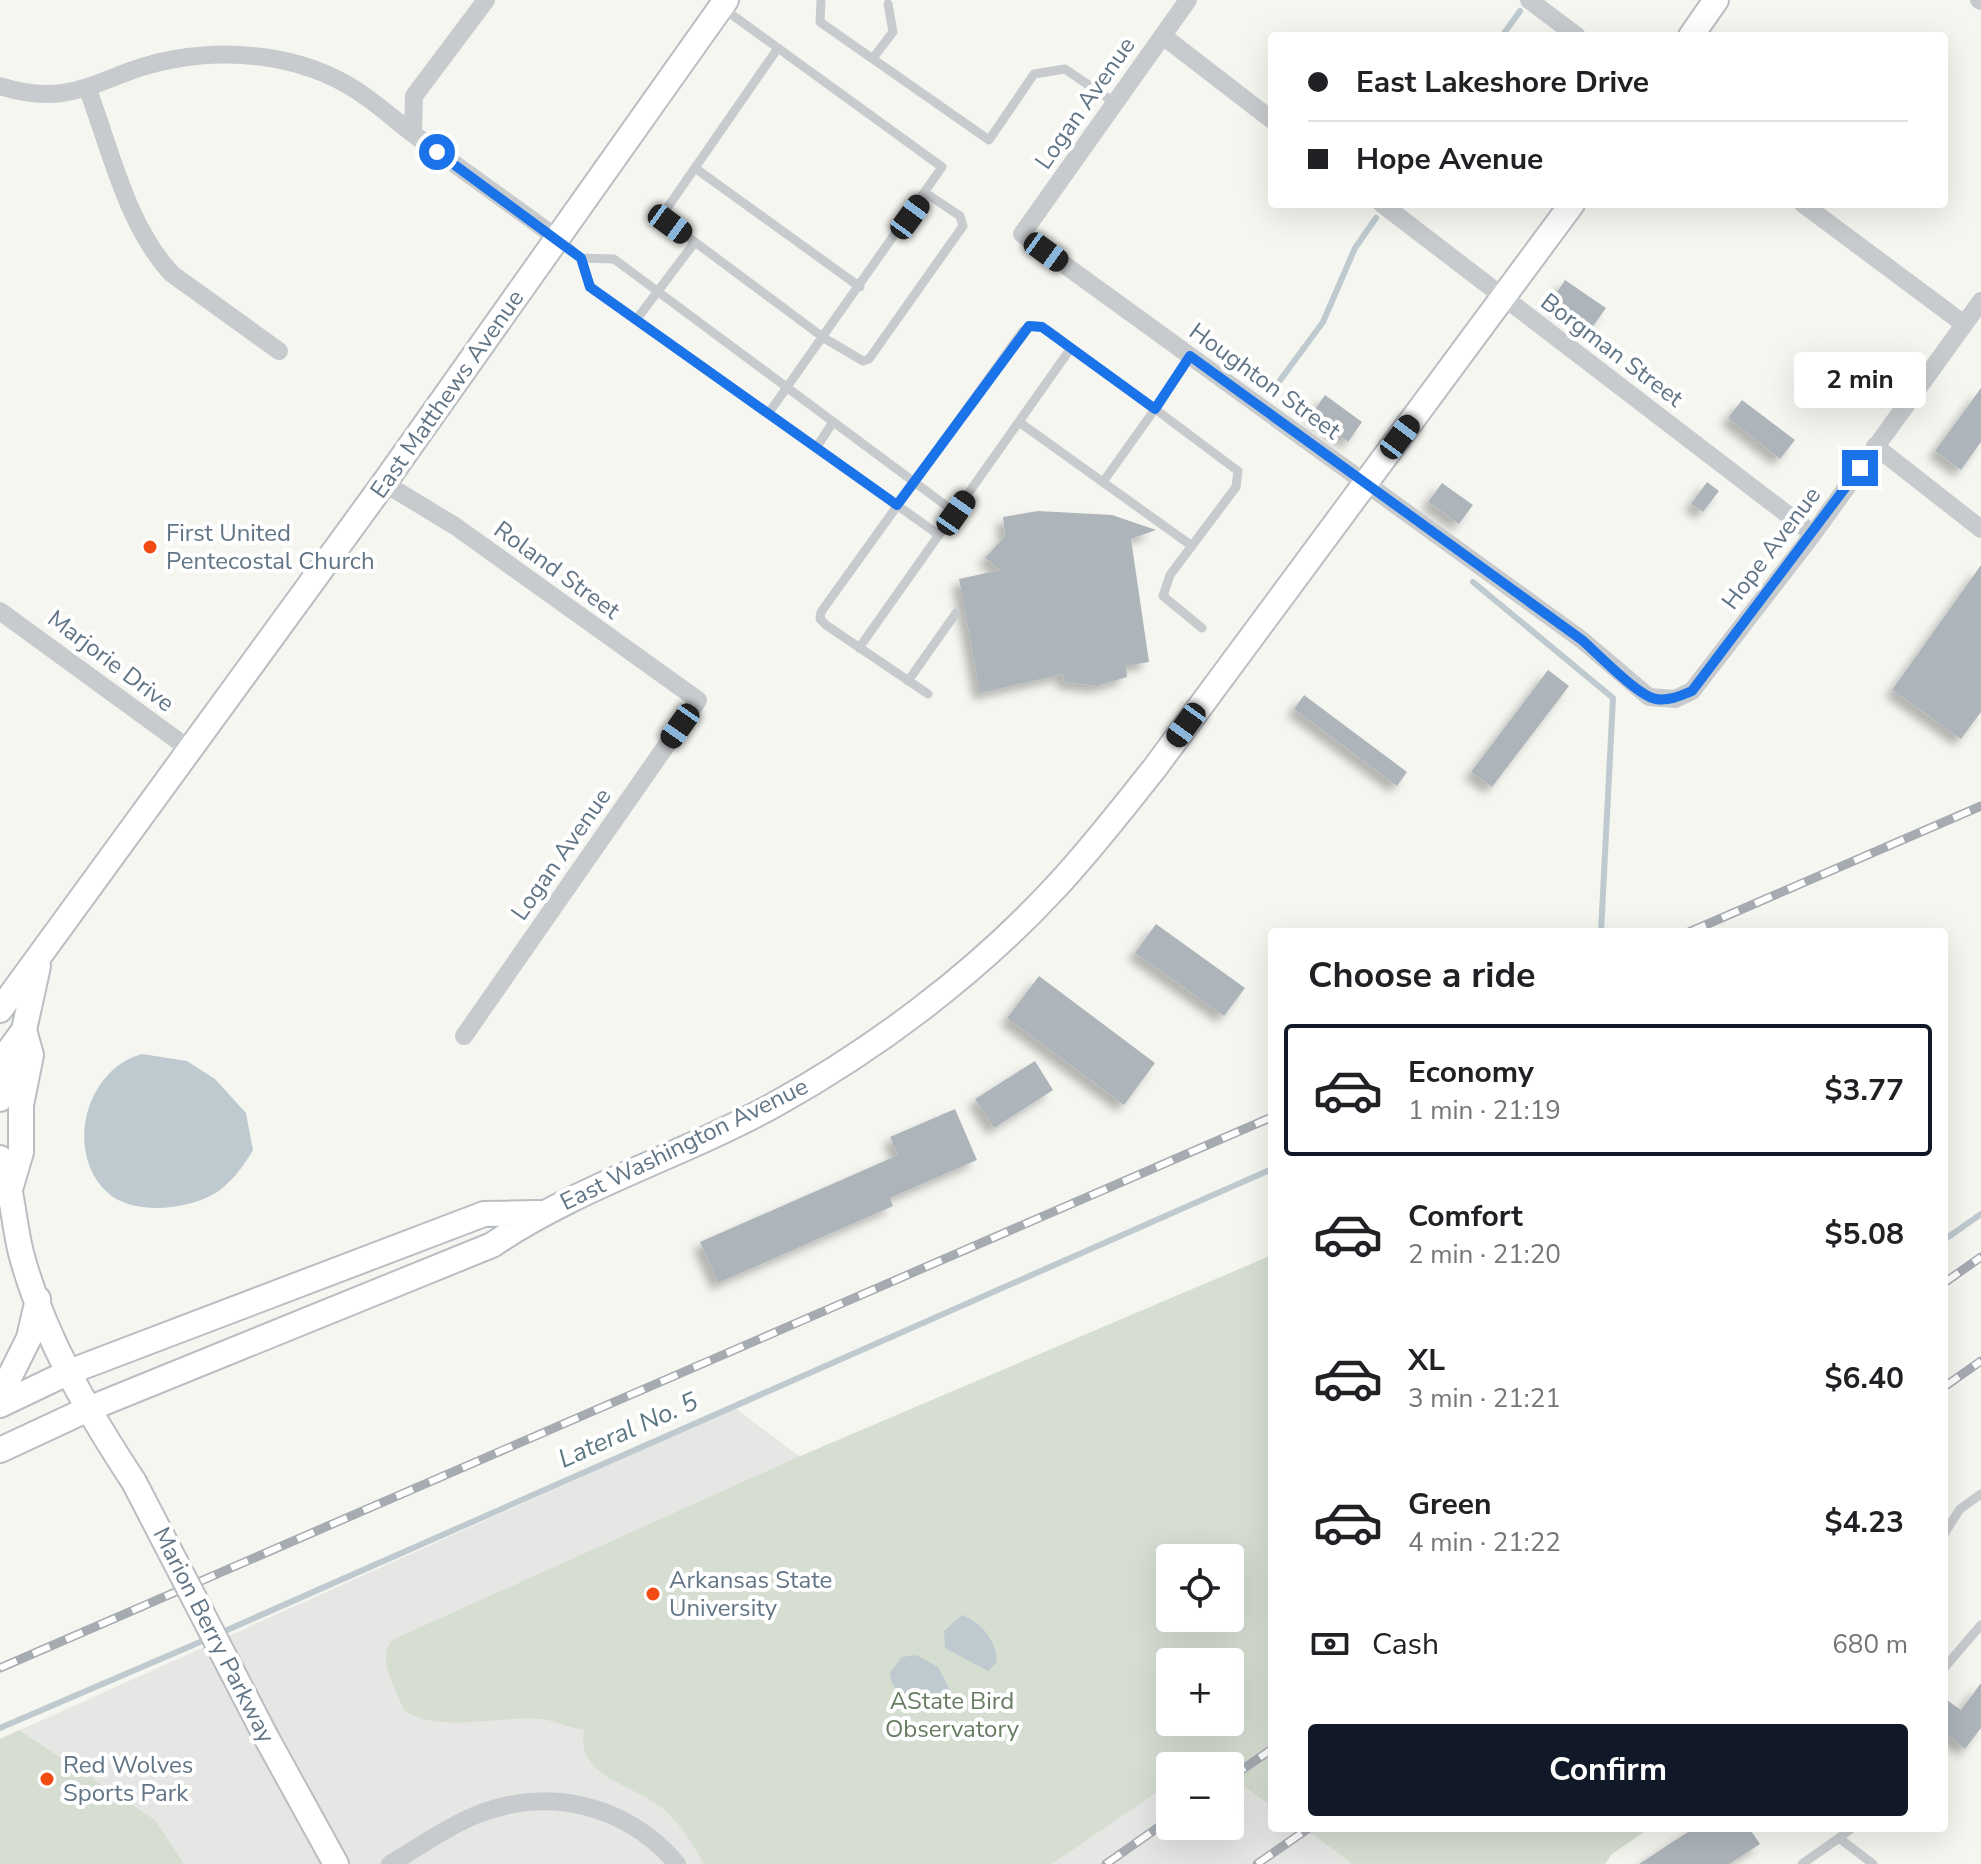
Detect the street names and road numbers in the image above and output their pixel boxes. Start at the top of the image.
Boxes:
street label: Logan Avenue [1028,31,1142,175]
street label: East Matthews Avenue [363,283,531,505]
street label: Borgman Street [1534,286,1690,414]
street label: Houghton Street [1183,315,1348,447]
street label: Hope Avenue [1714,480,1828,616]
street label: Roland Street [488,513,627,627]
street label: Marjorie Drive [41,603,181,719]
street label: Logan Avenue [504,782,618,926]
street label: East Washington Avenue [555,1070,813,1218]
street label: Marion Berry Parkway [146,1522,283,1749]

